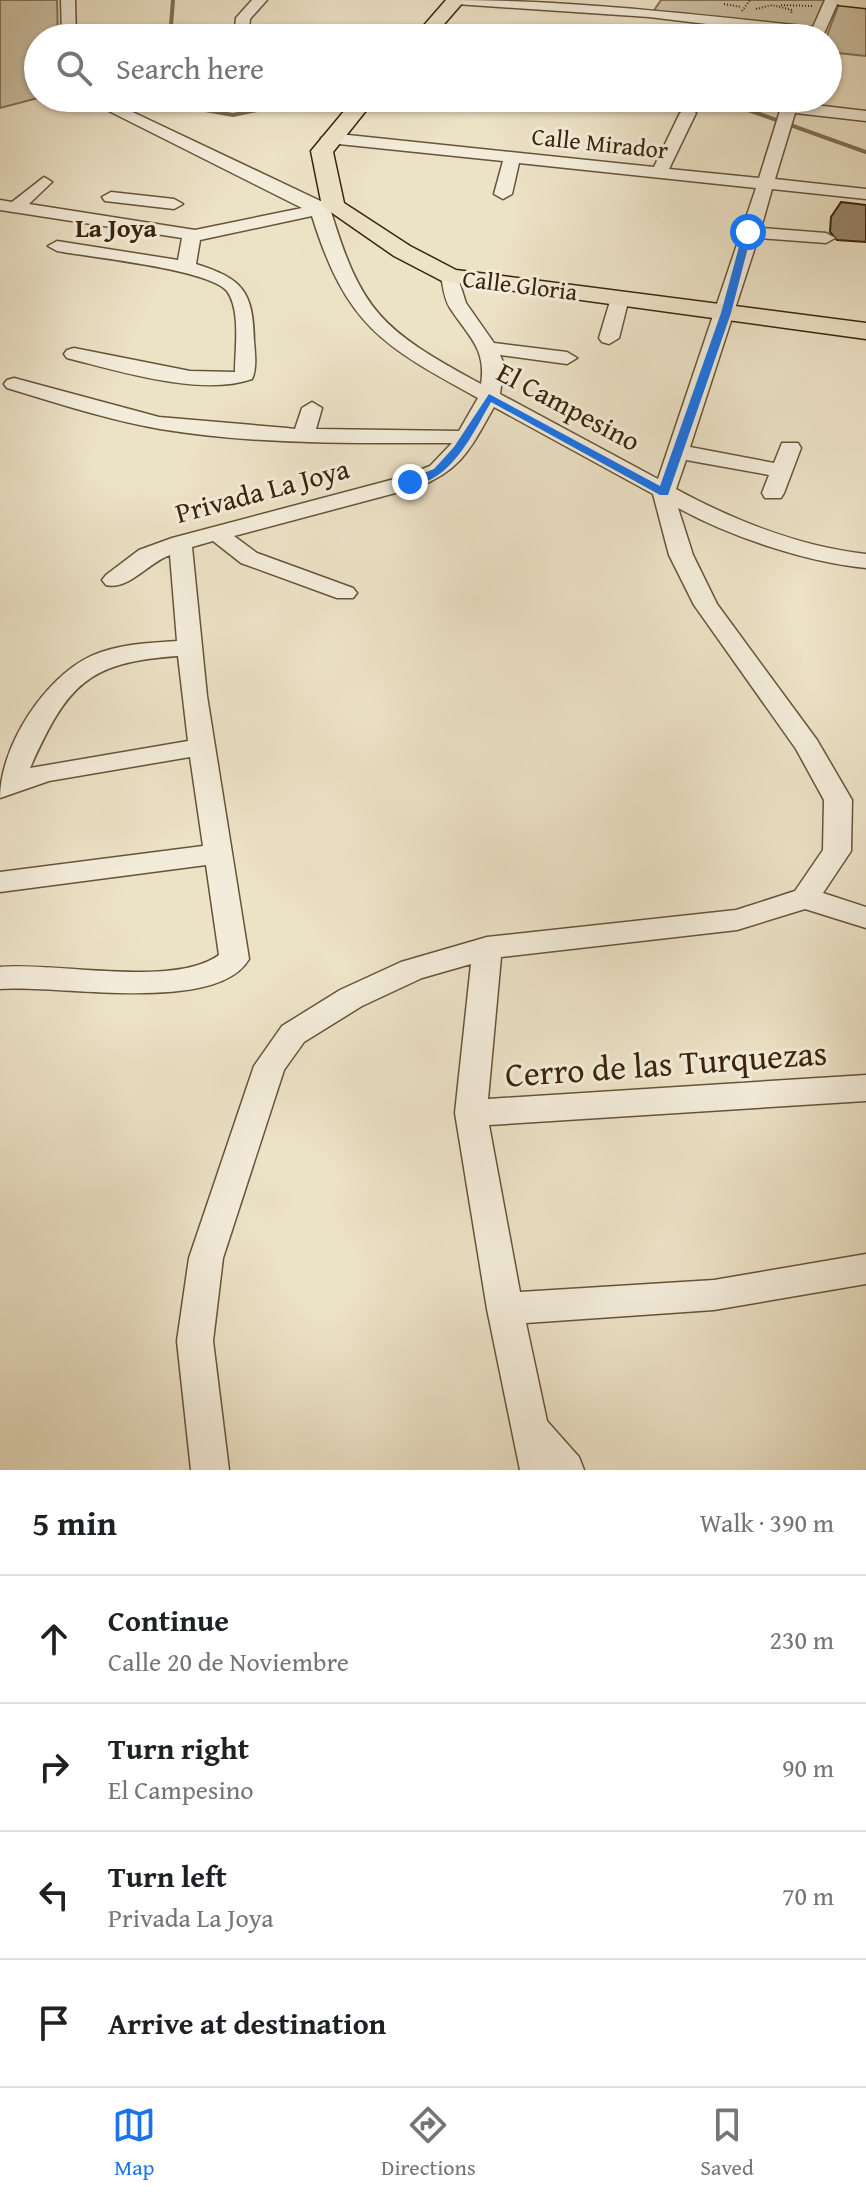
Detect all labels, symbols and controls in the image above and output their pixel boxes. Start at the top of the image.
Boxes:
search box [24,24,842,112]
icon: search [52,46,96,90]
text: Search here [116,46,264,90]
street label: Calle Mirador [530,118,670,168]
district label: La Joya [75,208,157,247]
route start [730,214,766,250]
street label: Calle Gloria [461,261,580,309]
street label: El Campesino [490,351,648,461]
street label: Privada La Joya [171,447,354,533]
route end [392,464,428,500]
street label: Cerro de las Turquezas [503,1027,829,1099]
text: 5 min [32,1498,117,1547]
text: Walk · 390 m [700,1503,834,1542]
text: Continue [108,1598,229,1642]
icon: ahead [32,1617,76,1661]
text: 230 m [769,1620,834,1659]
text: Calle 20 de Noviembre [108,1642,349,1681]
text: Turn right [108,1726,249,1770]
icon: right [32,1745,76,1789]
text: 90 m [782,1748,834,1787]
text: El Campesino [108,1770,254,1809]
text: Turn left [108,1854,227,1898]
icon: left [32,1873,76,1917]
text: 70 m [782,1876,834,1915]
text: Privada La Joya [108,1898,274,1937]
icon: arrive [32,2001,76,2045]
text: Arrive at destination [108,2001,386,2045]
tab: Map [112,2103,156,2183]
tab: Directions [381,2103,476,2183]
tab: Saved [700,2103,754,2183]

